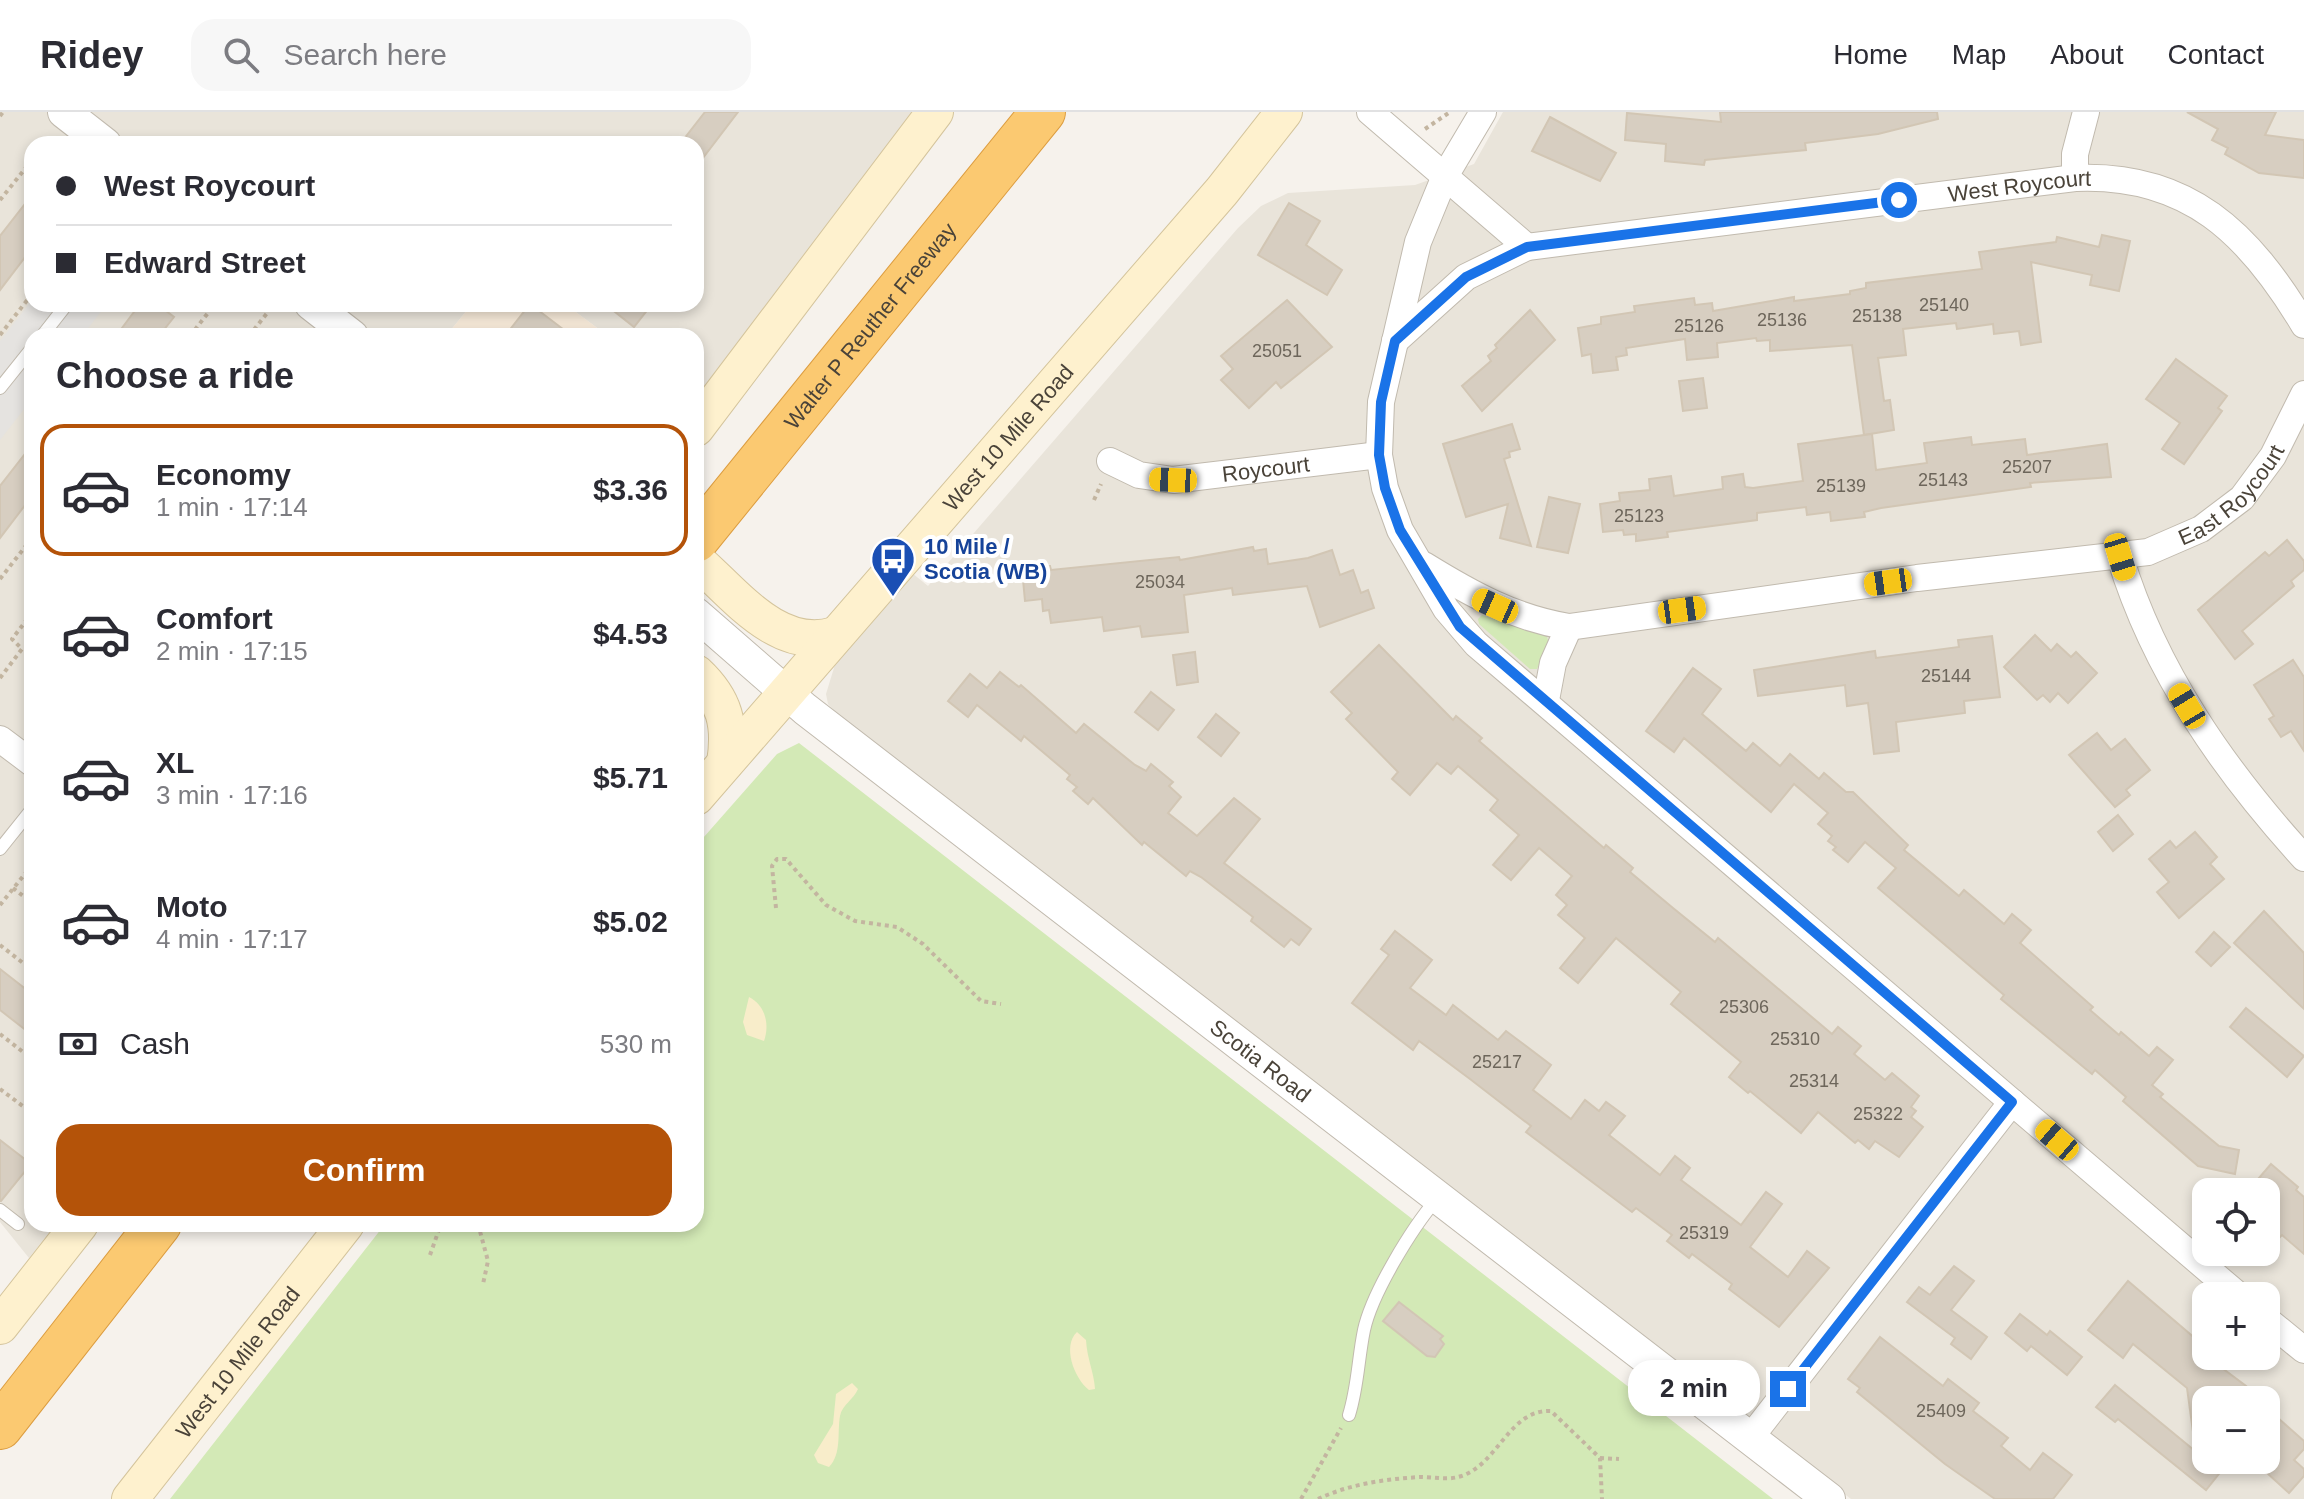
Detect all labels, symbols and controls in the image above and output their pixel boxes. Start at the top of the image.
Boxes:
search box [191,19,751,91]
icon: search [219,33,263,77]
text: Ridey [40,34,143,76]
text: Search here [283,38,447,71]
text: Home [1833,39,1908,70]
text: Map [1952,39,2006,70]
text: About [2050,39,2124,70]
text: Contact [2168,39,2264,70]
street label: West Roycourt [1947,166,2091,207]
text: West Roycourt [104,169,315,202]
route start [1881,182,1917,218]
street label: Walter P Reuther Freeway [779,218,961,434]
text: Edward Street [104,246,306,279]
house number: 25140 [1919,295,1969,315]
house number: 25138 [1852,306,1902,326]
house number: 25136 [1757,310,1807,330]
house number: 25126 [1674,316,1724,336]
house number: 25051 [1252,341,1302,361]
text: Choose a ride [56,355,294,396]
street label: West 10 Mile Road [938,360,1079,516]
street label: East Roycourt [2175,441,2290,550]
street label: Roycourt [1221,452,1311,487]
icon: car [60,454,132,526]
house number: 25207 [2002,457,2052,477]
text: Economy [156,458,291,491]
car [1149,467,1197,493]
house number: 25143 [1918,470,1968,490]
text: $3.36 [593,473,668,506]
house number: 25139 [1816,476,1866,496]
text: 1 min · 17:14 [156,492,308,522]
house number: 25123 [1614,506,1664,526]
car [2102,531,2138,583]
place label: 10 Mile / Scotia (WB) [924,534,1047,584]
bus stop icon: 10 Mile / Scotia (WB) [869,535,917,598]
car [1863,567,1913,597]
house number: 25034 [1135,572,1185,592]
car [1468,585,1522,627]
car [1657,595,1707,625]
icon: car [60,598,132,670]
text: Comfort [156,602,273,635]
text: $4.53 [593,617,668,650]
text: 2 min · 17:15 [156,636,308,666]
house number: 25144 [1921,666,1971,686]
car [2164,679,2210,733]
icon: car [60,742,132,814]
text: XL [156,746,194,779]
text: $5.71 [593,761,668,794]
text: 3 min · 17:16 [156,780,308,810]
icon: car [60,886,132,958]
text: Moto [156,890,228,923]
text: $5.02 [593,905,668,938]
text: 4 min · 17:17 [156,924,308,954]
house number: 25306 [1719,997,1769,1017]
street label: Scotia Road [1205,1014,1315,1107]
icon: cash [56,1022,100,1066]
text: Cash [120,1027,190,1060]
text: 530 m [600,1029,672,1059]
house number: 25310 [1770,1029,1820,1049]
house number: 25217 [1472,1052,1522,1072]
house number: 25314 [1789,1071,1839,1091]
house number: 25322 [1853,1104,1903,1124]
car [2031,1115,2083,1165]
button: Confirm [56,1124,672,1216]
map controls [2192,1178,2280,1474]
button: locate [2192,1178,2280,1266]
house number: 25319 [1679,1223,1729,1243]
street label: West 10 Mile Road [171,1282,305,1443]
button: + [2192,1282,2280,1370]
callout: 2 min [1628,1361,1760,1417]
route end [1770,1371,1806,1407]
text: 2 min [1660,1373,1728,1403]
button: − [2192,1386,2280,1474]
house number: 25409 [1916,1401,1966,1421]

